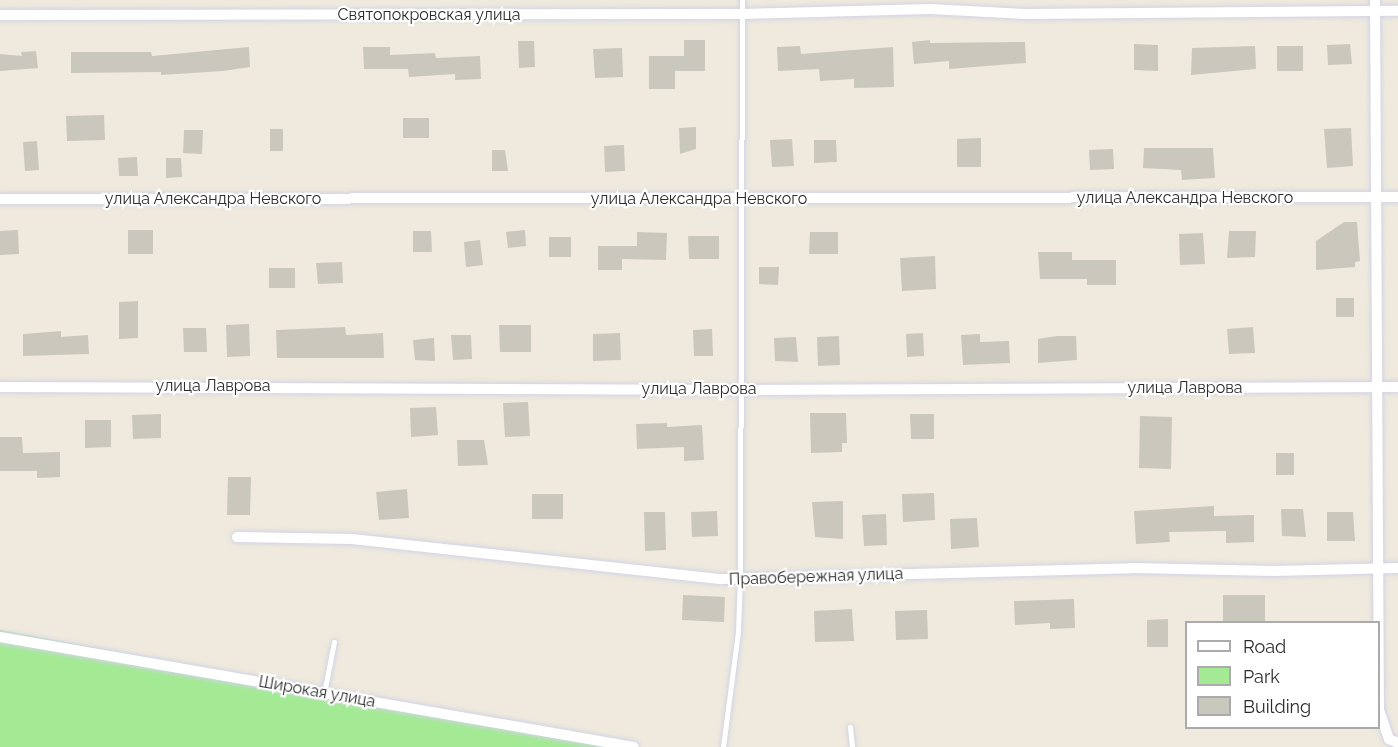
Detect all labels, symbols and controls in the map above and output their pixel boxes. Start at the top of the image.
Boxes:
street label: Святопокровская улица [337,5,521,25]
street label: улица Александра Невского [1076,188,1294,208]
street label: улица Александра Невского [104,189,322,209]
street label: улица Александра Невского [590,189,808,209]
street label: улица Лаврова [156,376,270,396]
street label: улица Лаврова [1128,378,1242,398]
street label: улица Лаврова [642,379,756,399]
street label: Правобережная улица [728,564,904,590]
legend [1185,621,1380,729]
text: Road [1243,636,1286,657]
text: Park [1243,666,1280,687]
street label: Широкая улица [257,672,377,712]
text: Building [1243,696,1311,717]

